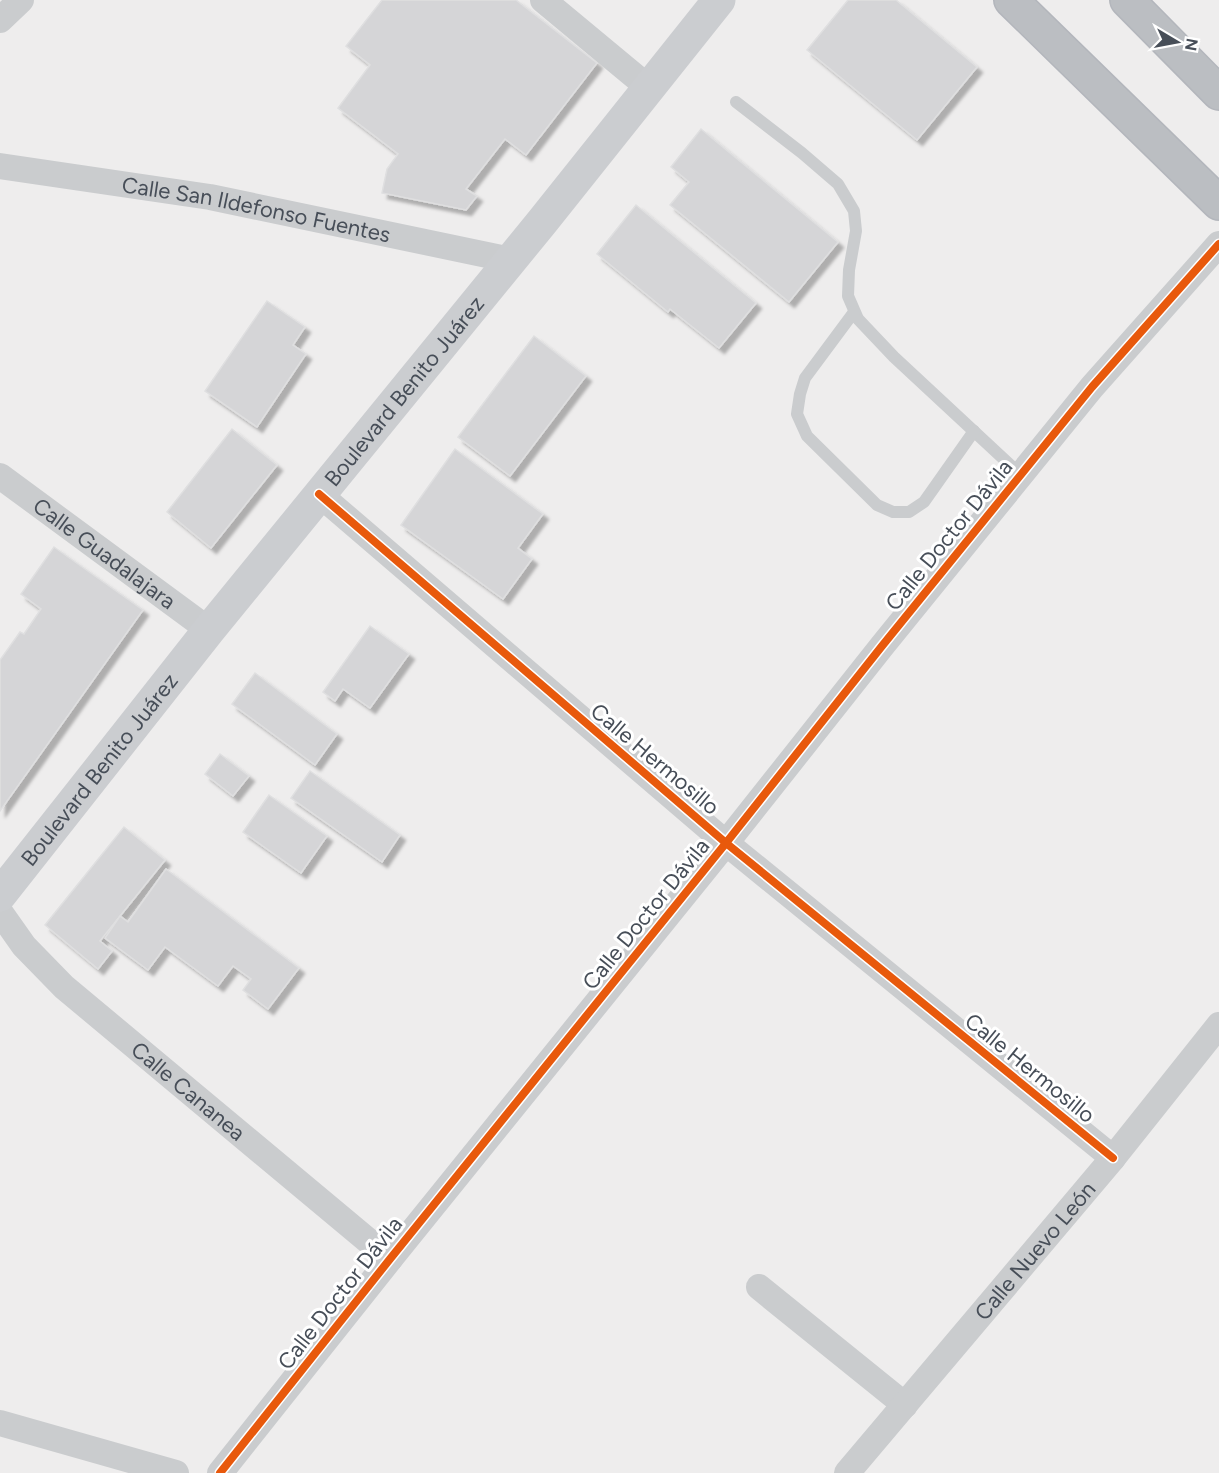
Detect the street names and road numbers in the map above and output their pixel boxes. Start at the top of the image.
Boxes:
street label: Calle San Ildefonso Fuentes [120,171,393,248]
street label: Boulevard Benito Juárez [318,290,490,492]
street label: Calle Doctor Dávila [880,454,1018,616]
street label: Calle Guadalajara [28,492,181,615]
street label: Boulevard Benito Juárez [15,668,183,871]
street label: Calle Hermosillo [585,697,725,821]
street label: Calle Doctor Dávila [577,833,715,995]
street label: Calle Hermosillo [960,1007,1100,1129]
street label: Calle Cananea [126,1036,251,1146]
street label: Calle Nuevo León [969,1176,1101,1326]
street label: Calle Doctor Dávila [272,1211,408,1375]

